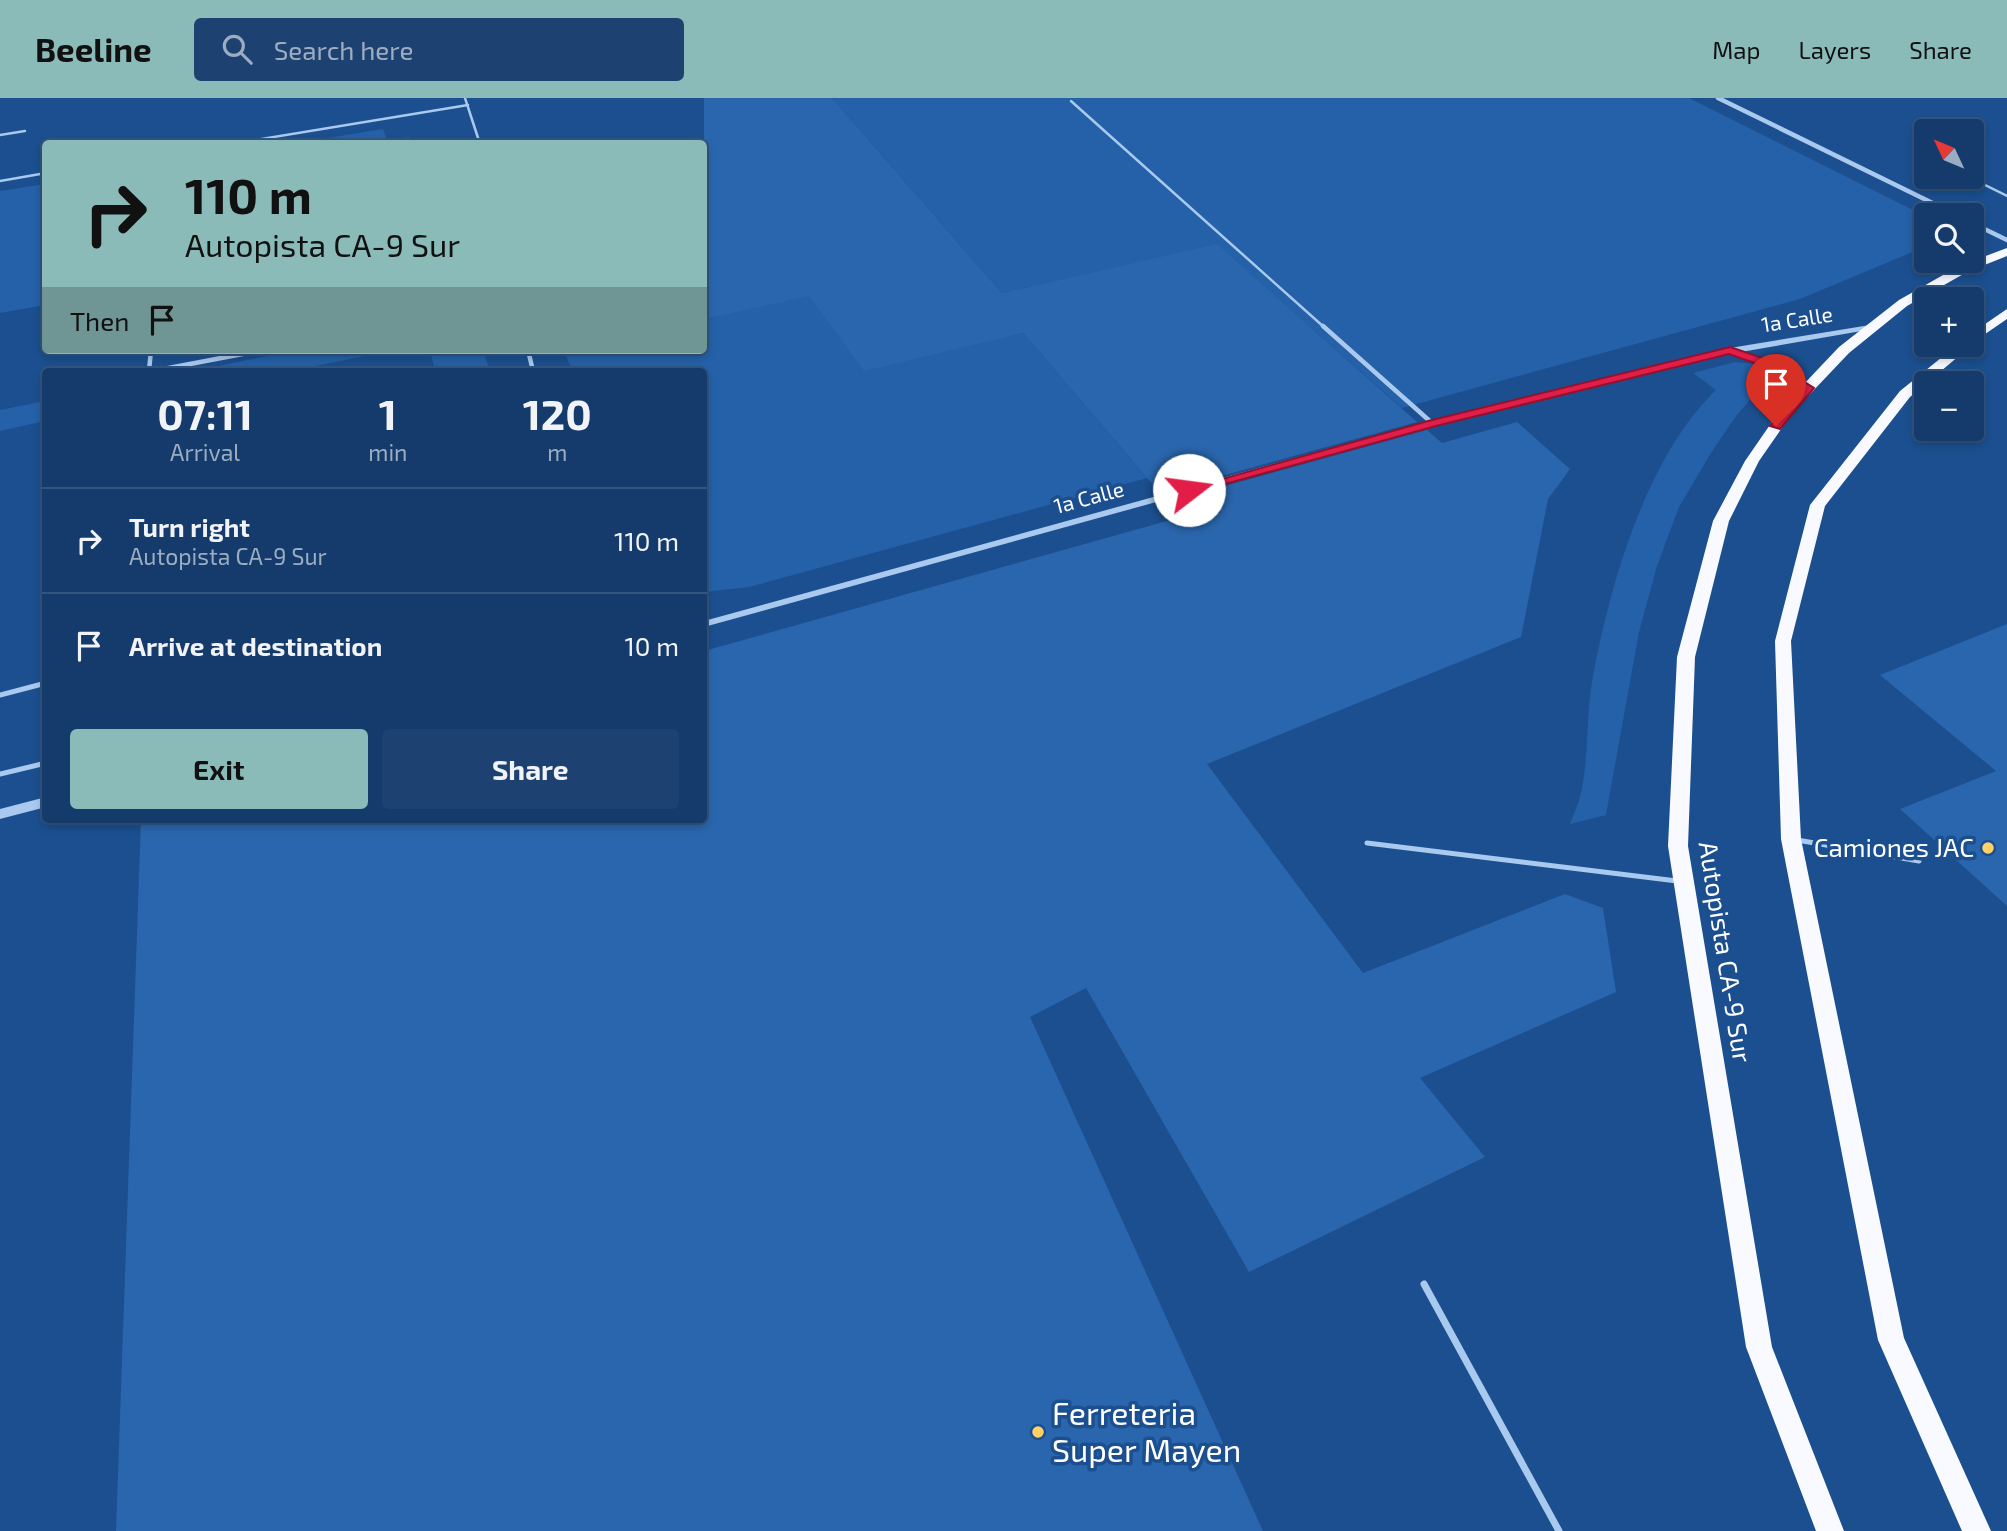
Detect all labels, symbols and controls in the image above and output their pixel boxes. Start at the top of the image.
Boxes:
search box [194,18,684,81]
text: Beeline [35,29,152,69]
icon: search [218,30,256,68]
text: Search here [274,34,413,65]
text: Map [1712,35,1760,64]
text: Layers [1798,35,1871,64]
text: Share [1909,35,1972,64]
north arrow [1914,119,1984,189]
map controls [1914,119,1984,441]
text: 110 m [185,165,312,224]
icon: right [70,168,161,259]
button: search [1914,203,1984,273]
text: Autopista CA-9 Sur [185,225,460,263]
button: + [1914,287,1984,357]
icon: arrive [143,301,181,339]
street label: 1a Calle [1759,301,1834,336]
text: Then [70,305,129,336]
pin [1746,354,1806,426]
icon: arrive [1757,365,1795,403]
button: − [1914,371,1984,441]
text: 07:11 [157,388,253,438]
text: 1 [379,388,397,438]
text: 120 [523,388,592,438]
text: Arrival [170,438,240,466]
text: min [368,438,407,466]
text: m [547,438,567,466]
position arrow [1152,453,1226,527]
street label: 1a Calle [1051,475,1127,518]
text: Turn right [129,511,250,542]
icon: right [70,522,108,560]
text: 110 m [614,525,679,556]
text: Autopista CA-9 Sur [129,542,327,570]
icon: arrive [70,627,108,665]
text: Arrive at destination [129,630,382,661]
text: 10 m [624,630,679,661]
button: Exit [70,729,368,809]
button: Share [382,729,679,809]
place label: Camiones JAC [1814,831,1974,862]
street label: Autopista CA-9 Sur [1694,839,1759,1065]
marker: Camiones JAC [1980,840,1996,856]
place label: Ferreteria Super Mayen [1052,1393,1241,1468]
marker: Ferreteria Super Mayen [1030,1424,1046,1440]

